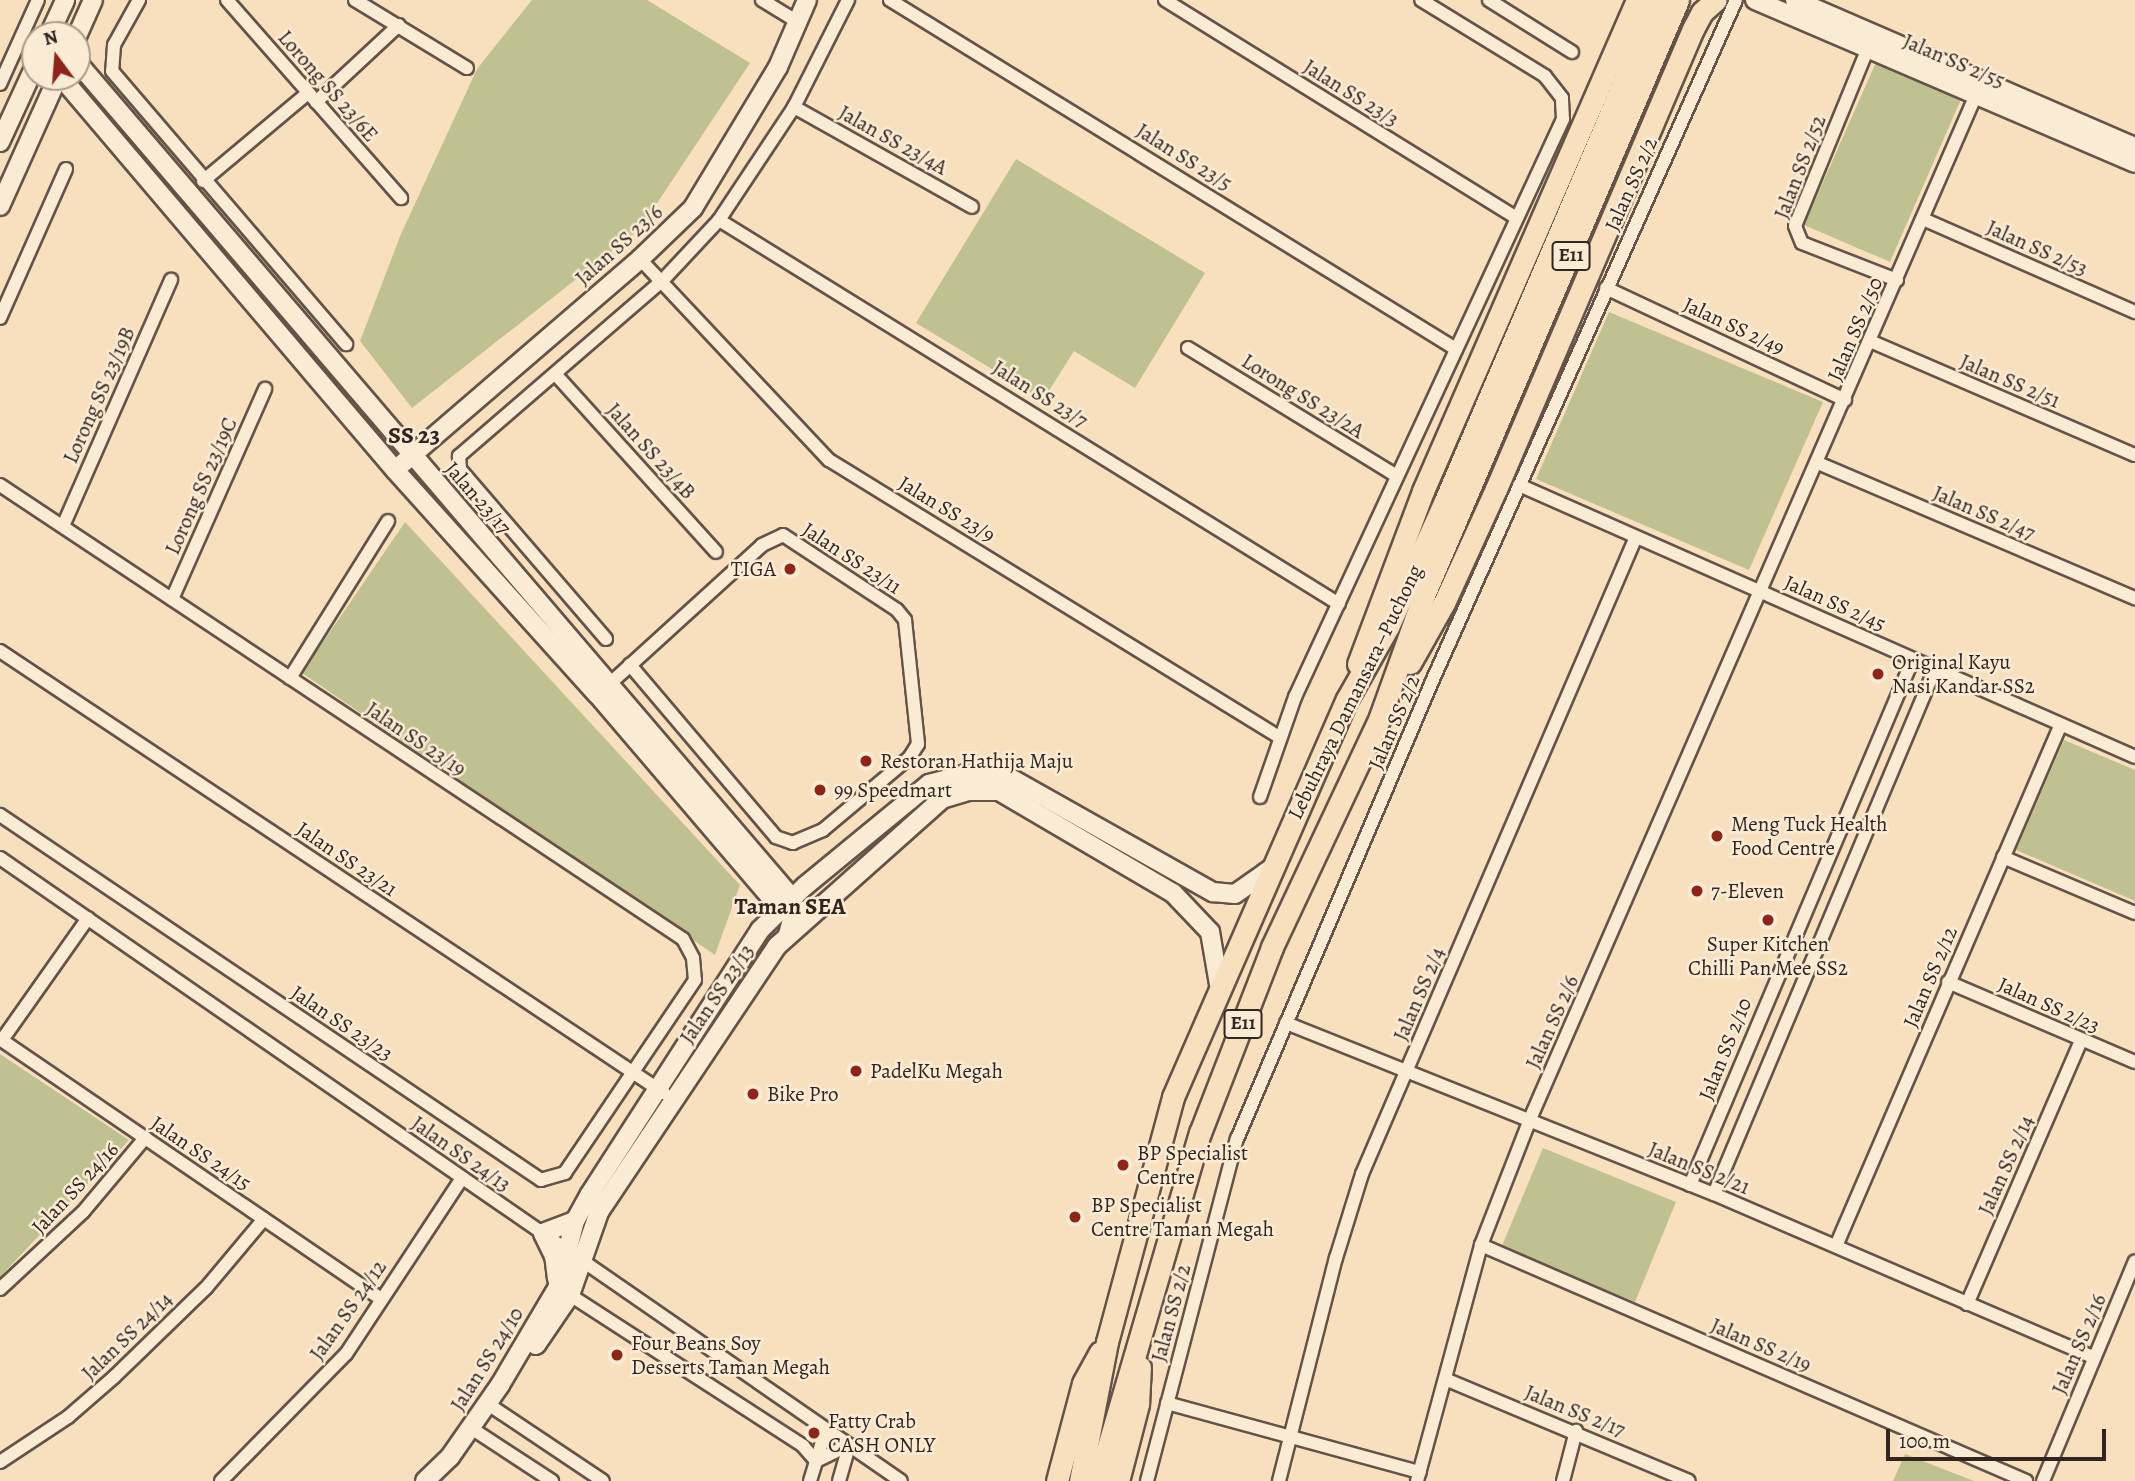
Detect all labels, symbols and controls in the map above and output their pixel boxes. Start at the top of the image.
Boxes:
north arrow [21,21,91,91]
text: N [41,23,61,52]
street label: Lorong SS 23/6E [273,25,383,147]
street label: Jalan SS 2/55 [1899,28,2009,94]
street label: Jalan SS 23/3 [1299,54,1403,132]
street label: Jalan SS 23/4A [834,100,952,180]
street label: Jalan SS 2/52 [1769,112,1831,222]
street label: Jalan SS 23/5 [1132,118,1236,196]
street label: Jalan SS 2/2 [1599,133,1663,235]
street label: Jalan SS 23/6 [570,199,668,291]
street label: Jalan SS 2/53 [1983,215,2091,281]
road number: E11 [1550,240,1592,272]
street label: Jalan SS 2/50 [1822,273,1888,385]
street label: Jalan SS 2/49 [1679,292,1789,360]
street label: Lorong SS 23/19B [58,323,140,467]
street label: Lorong SS 23/2A [1237,348,1369,444]
street label: Jalan SS 2/51 [1956,349,2064,413]
street label: Jalan SS 23/7 [988,355,1092,433]
street label: Jalan SS 23/4B [601,398,701,504]
street label: Lorong SS 23/19C [159,413,243,559]
district label: SS 23 [388,422,440,450]
street label: Jalan 23/17 [440,456,516,540]
street label: Jalan SS 23/9 [894,470,1000,548]
street label: Jalan SS 2/47 [1929,480,2039,546]
street label: Jalan SS 23/11 [798,517,906,599]
place label: TIGA [731,556,776,582]
street label: Lebuhraya Damansara–Puchong [1282,560,1428,824]
marker: TIGA [782,561,798,577]
street label: Jalan SS 2/45 [1780,569,1890,637]
place label: Original Kayu Nasi Kandar SS2 [1892,649,2035,699]
marker: Original Kayu Nasi Kandar SS2 [1870,666,1886,682]
street label: Jalan SS 2/2 [1363,671,1425,773]
street label: Jalan SS 23/19 [361,696,471,782]
place label: Restoran Hathija Maju [880,748,1073,774]
marker: Restoran Hathija Maju [858,753,874,769]
place label: 99 Speedmart [834,777,952,803]
marker: 99 Speedmart [812,782,828,798]
place label: Meng Tuck Health Food Centre [1731,811,1888,861]
street label: Jalan SS 23/21 [292,816,402,902]
marker: Meng Tuck Health Food Centre [1709,828,1725,844]
place label: 7-Eleven [1711,878,1784,904]
marker: 7-Eleven [1689,883,1705,899]
district label: Taman SEA [734,893,846,921]
marker: Super Kitchen Chilli Pan Mee SS2 [1760,912,1776,928]
street label: Jalan SS 2/12 [1897,923,1963,1031]
place label: Super Kitchen Chilli Pan Mee SS2 [1688,931,1848,981]
street label: Jalan SS 23/13 [675,939,759,1049]
street label: Jalan SS 2/4 [1388,943,1450,1045]
street label: Jalan SS 2/6 [1520,971,1584,1073]
street label: Jalan SS 2/23 [1994,971,2104,1039]
street label: Jalan SS 23/23 [286,980,398,1066]
street label: Jalan SS 2/10 [1693,994,1757,1104]
road number: E11 [1222,1008,1264,1040]
place label: PadelKu Megah [870,1058,1003,1084]
marker: PadelKu Megah [848,1063,864,1079]
place label: Bike Pro [767,1081,838,1107]
marker: Bike Pro [745,1086,761,1102]
street label: Jalan SS 24/15 [146,1110,256,1196]
street label: Jalan SS 24/13 [407,1111,515,1197]
street label: Jalan SS 2/14 [1973,1111,2039,1219]
street label: Jalan SS 2/21 [1645,1136,1753,1200]
street label: Jalan SS 24/16 [26,1137,124,1239]
place label: BP Specialist Centre [1137,1140,1248,1190]
marker: BP Specialist Centre [1115,1157,1131,1173]
place label: BP Specialist Centre Taman Megah [1091,1192,1274,1242]
marker: BP Specialist Centre Taman Megah [1065,1207,1085,1227]
street label: Jalan SS 24/12 [304,1255,392,1365]
street label: Jalan SS 2/2 [1146,1262,1196,1364]
street label: Jalan SS 24/14 [76,1287,178,1385]
street label: Jalan SS 2/16 [2047,1290,2111,1398]
street label: Jalan SS 24/10 [445,1302,529,1416]
street label: Jalan SS 2/19 [1707,1313,1815,1377]
place label: Four Beans Soy Desserts Taman Megah [631,1330,830,1380]
marker: Four Beans Soy Desserts Taman Megah [609,1347,625,1363]
street label: Jalan SS 2/17 [1521,1379,1629,1443]
place label: Fatty Crab CASH ONLY [828,1408,935,1458]
scale bar [1890,1414,2110,1458]
marker: Fatty Crab CASH ONLY [806,1425,822,1441]
text: 100 m [1899,1427,1950,1455]

